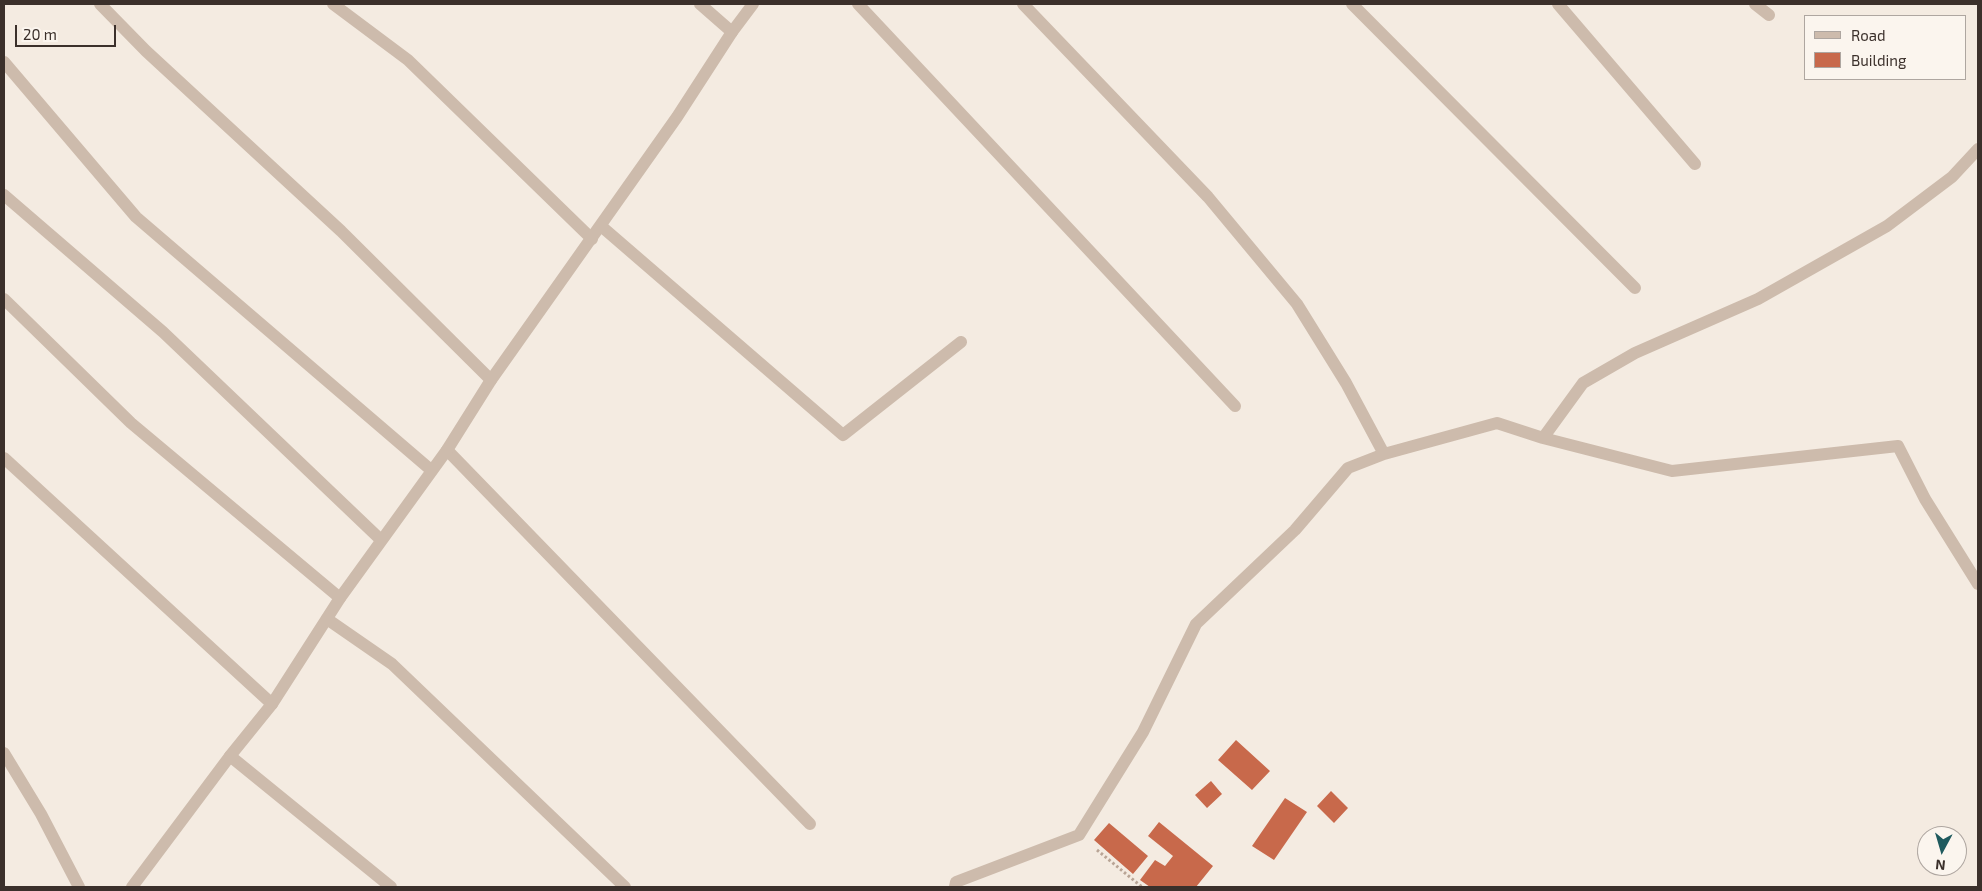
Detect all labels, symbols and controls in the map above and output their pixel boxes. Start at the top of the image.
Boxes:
scale bar [18,15,119,47]
legend [1804,15,1967,80]
text: 20 m [23,25,57,43]
text: Road [1851,26,1886,44]
text: Building [1851,51,1906,69]
north arrow [1917,826,1967,876]
text: N [1935,856,1946,874]

